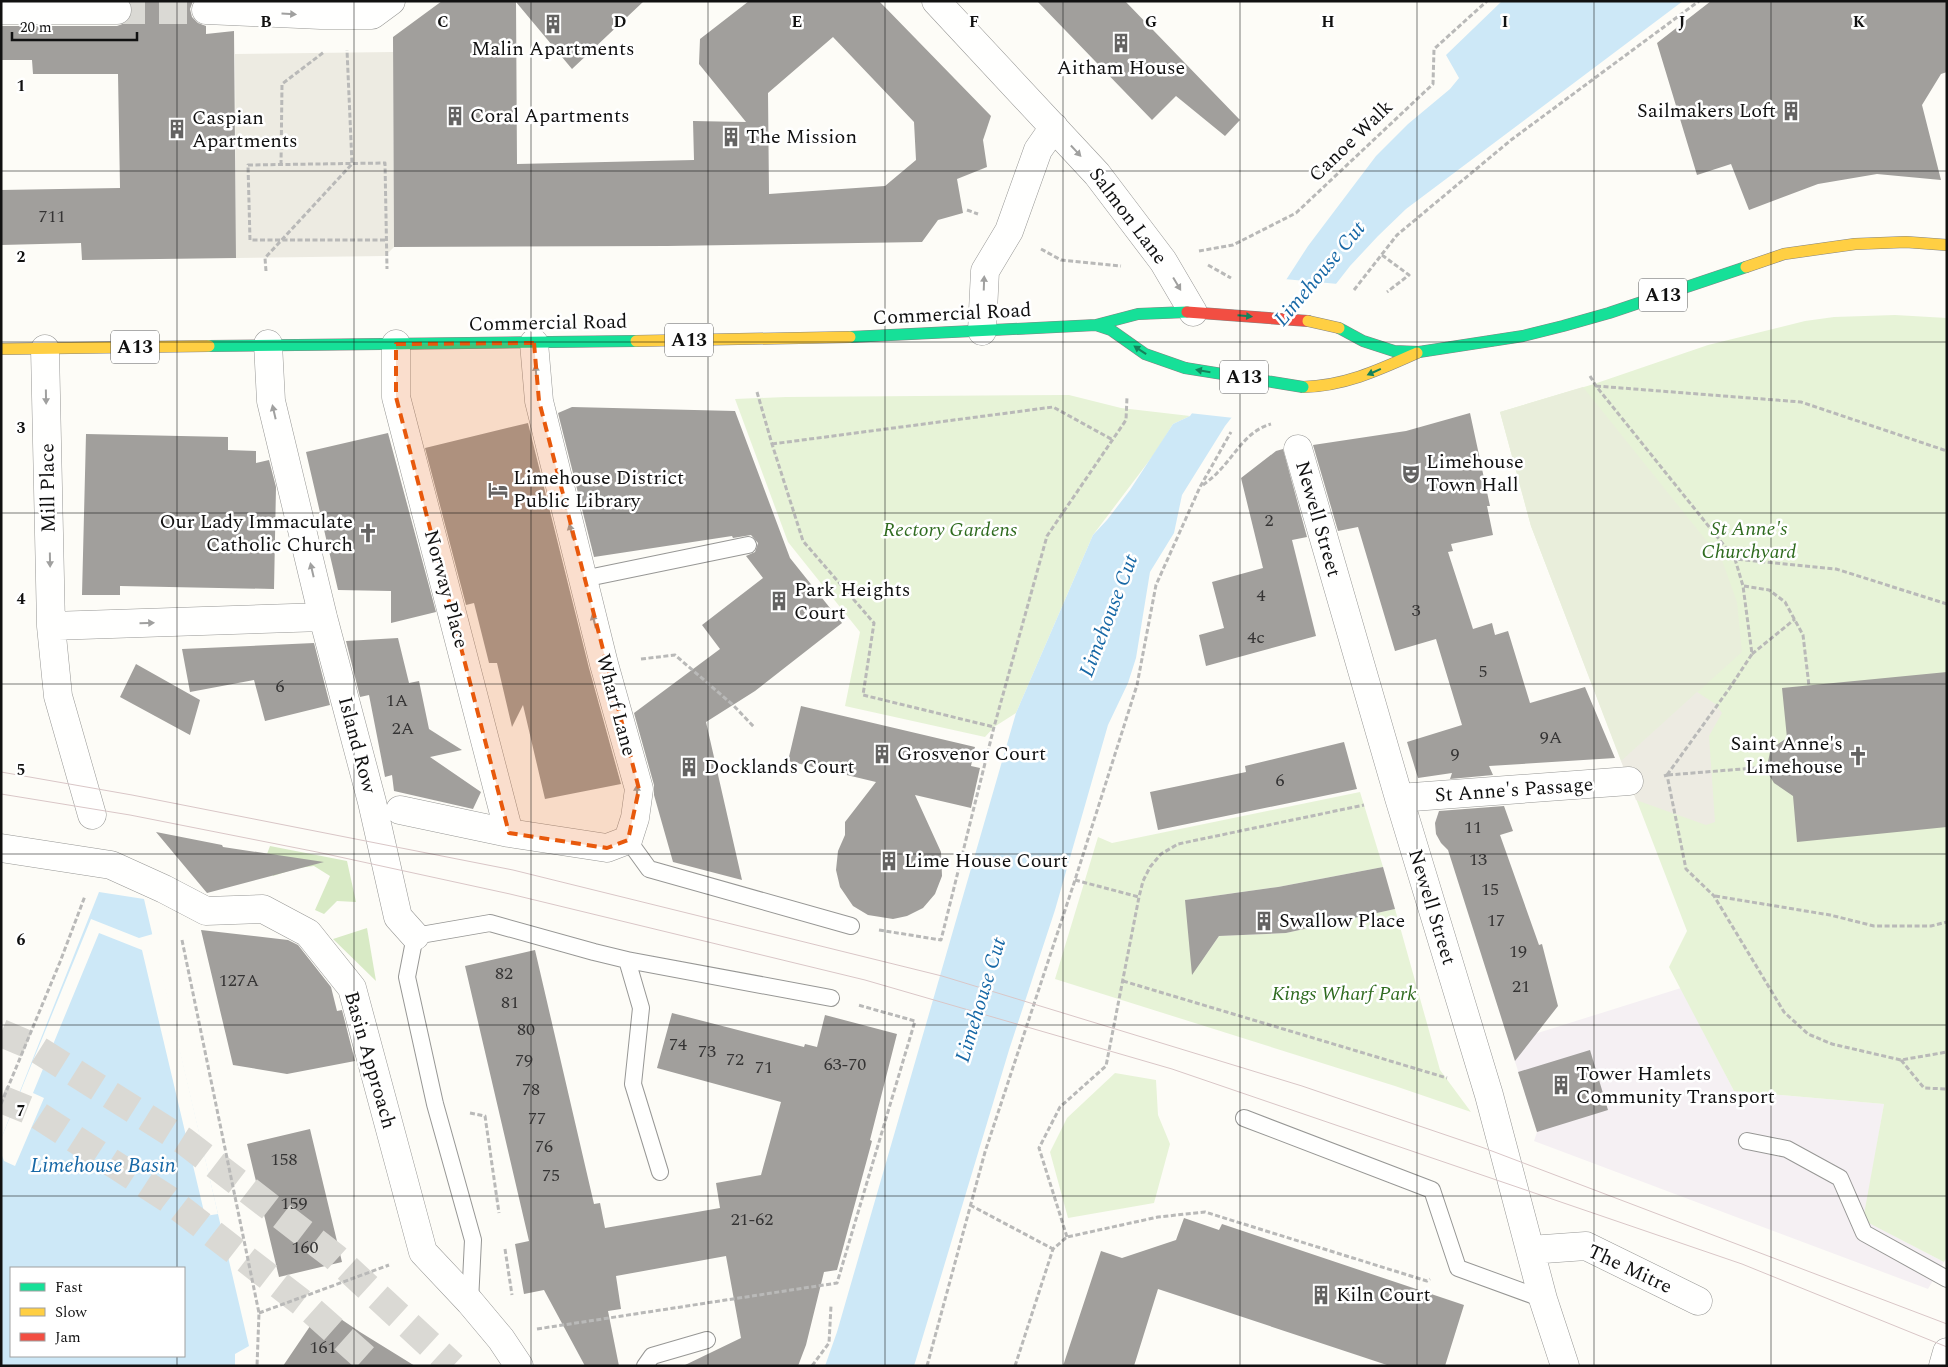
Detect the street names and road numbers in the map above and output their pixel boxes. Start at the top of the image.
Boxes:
street label: Canoe Walk [1302,93,1400,189]
street label: Salmon Lane [1081,161,1175,271]
road number: A13 [1639,278,1687,312]
street label: Commercial Road [872,295,1032,333]
street label: Commercial Road [468,307,628,339]
road number: A13 [665,324,713,356]
road number: A13 [111,331,159,364]
road number: A13 [1220,361,1268,394]
street label: Mill Place [32,443,64,533]
street label: Newell Street [1287,457,1349,581]
street label: Norway Place [416,526,476,652]
street label: Wharf Lane [588,651,644,759]
street label: Island Row [330,693,385,798]
street label: St Anne's Passage [1434,769,1594,811]
street label: Newell Street [1400,845,1464,969]
street label: Basin Approach [336,988,404,1132]
street label: The Mitre [1583,1236,1677,1302]

